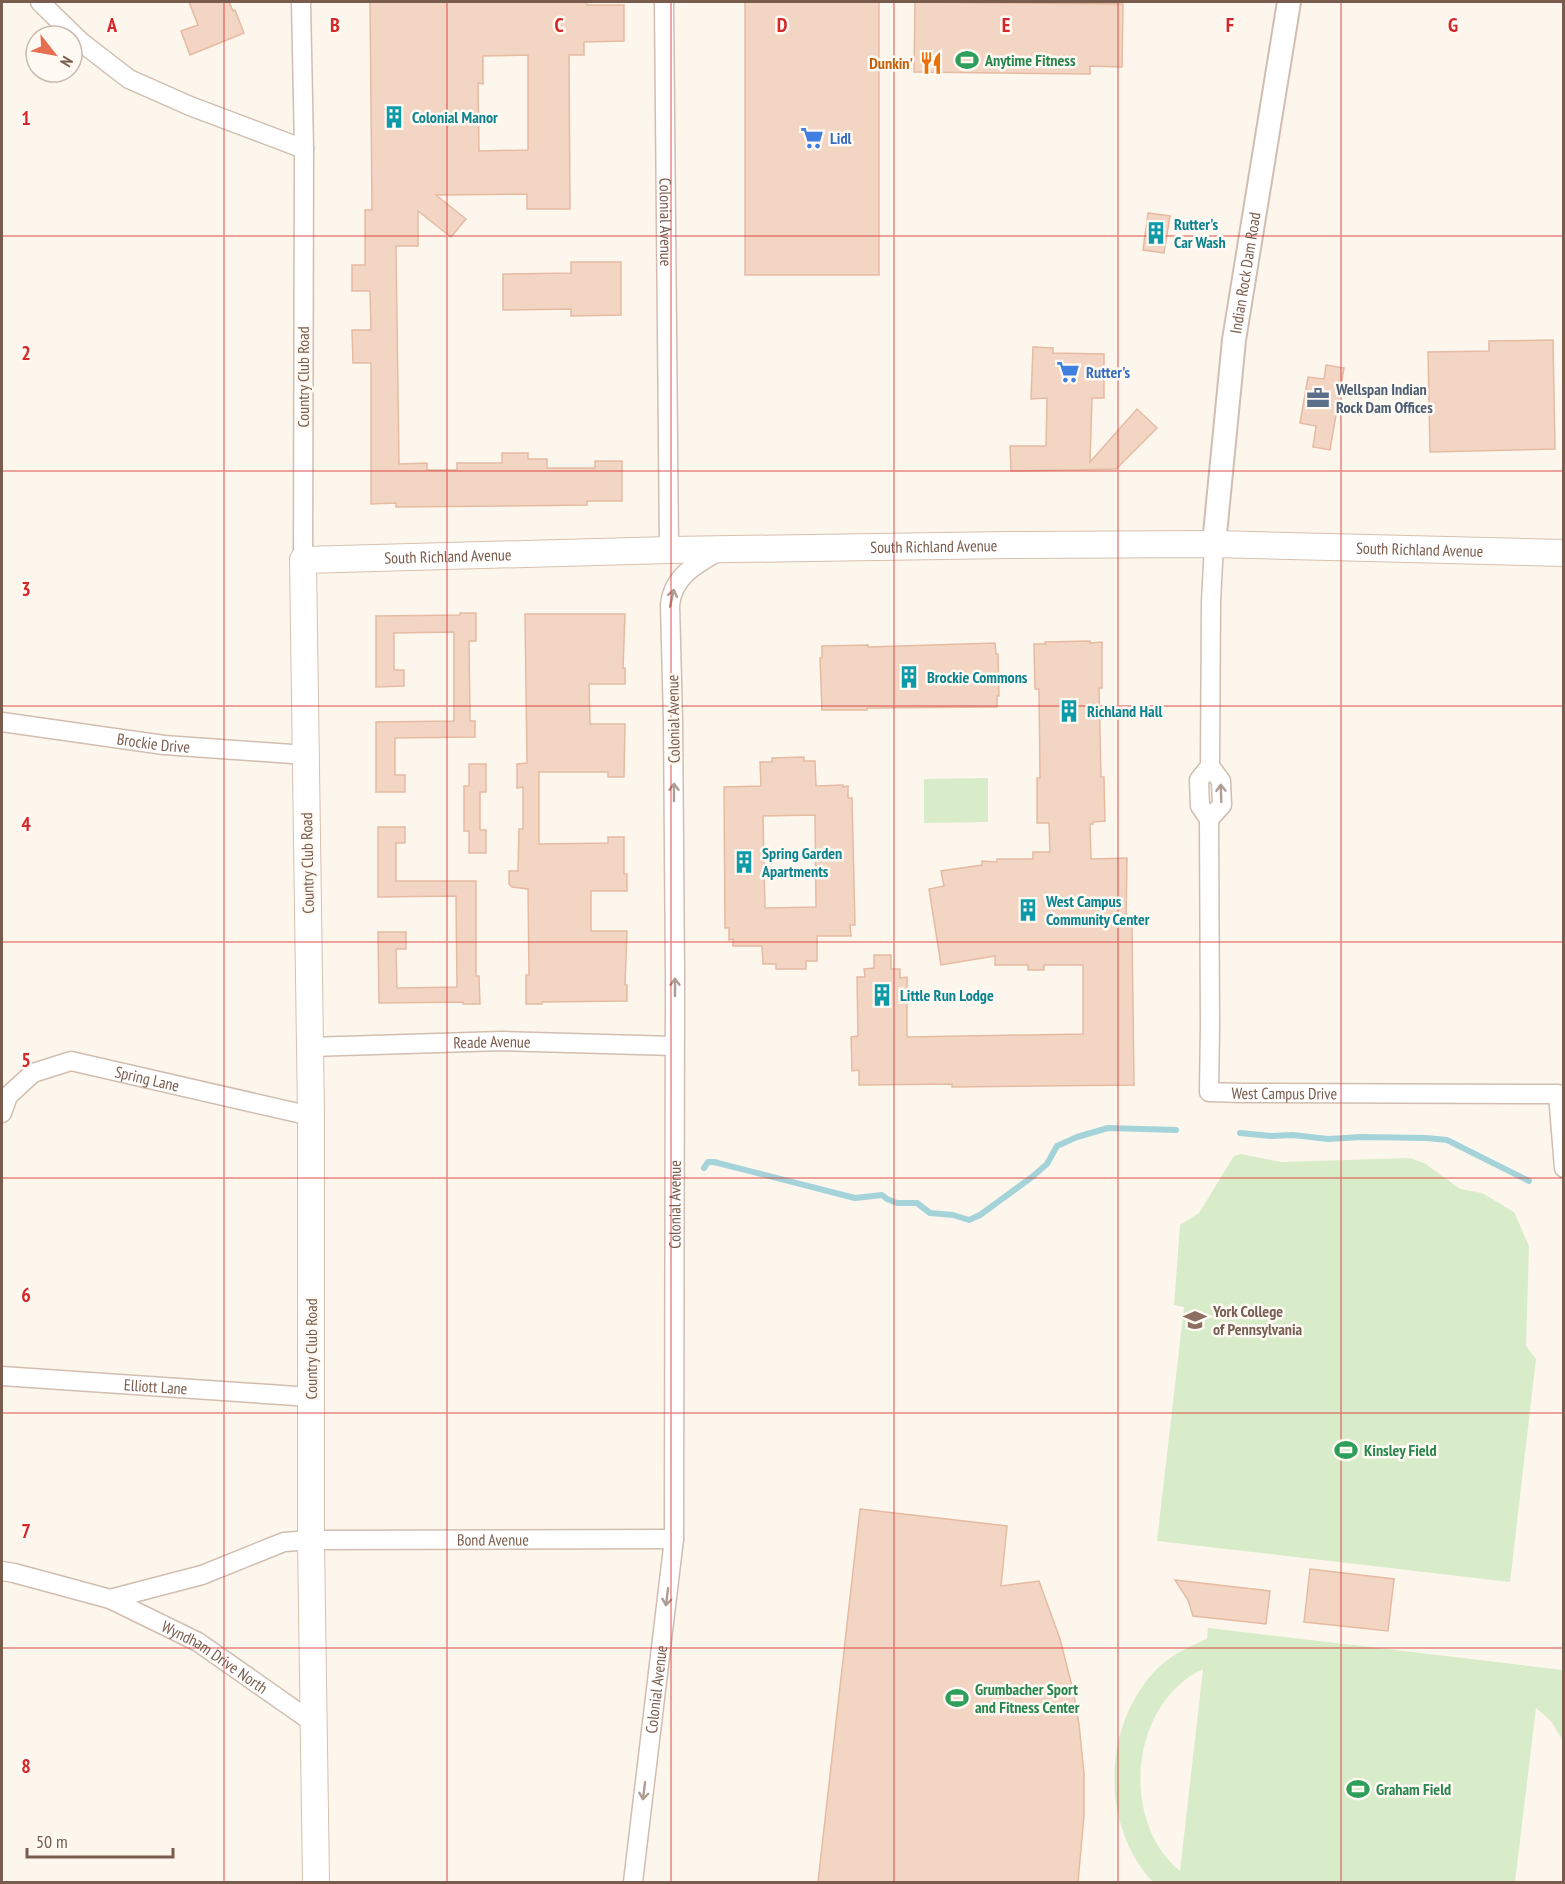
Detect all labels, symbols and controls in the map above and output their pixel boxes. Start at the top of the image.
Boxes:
text: A [106,12,118,38]
text: B [330,12,340,38]
text: C [554,12,564,38]
text: D [777,12,788,38]
text: E [1002,12,1010,38]
text: F [1226,12,1234,38]
text: G [1448,12,1458,38]
north arrow [24,24,84,84]
sports icon: Anytime Fitness [954,47,980,73]
restaurant icon: Dunkin' [918,50,944,76]
place label: Anytime Fitness [984,50,1076,70]
text: N [56,53,78,71]
place label: Dunkin' [869,53,913,73]
building icon: Colonial Manor [381,104,407,130]
text: 1 [21,105,31,131]
place label: Colonial Manor [412,107,498,127]
supermarket icon: Lidl [799,125,825,151]
place label: Lidl [830,128,852,148]
street label: Colonial Avenue [656,178,676,266]
street label: Indian Rock Dam Road [1225,211,1265,335]
place label: Rutter's Car Wash [1174,214,1226,252]
building icon: Rutter's Car Wash [1143,220,1169,246]
street label: Country Club Road [293,326,313,428]
text: 2 [21,340,31,366]
supermarket icon: Rutter's [1055,359,1081,385]
place label: Rutter's [1086,362,1130,382]
place label: Wellspan Indian Rock Dam Offices [1335,379,1433,417]
office icon: Wellspan Indian Rock Dam Offices [1305,385,1331,411]
street label: South Richland Avenue [870,535,997,557]
street label: South Richland Avenue [1356,538,1483,561]
street label: South Richland Avenue [384,544,512,568]
text: 3 [21,576,31,602]
one-way arrow [667,589,679,608]
building icon: Brockie Commons [896,664,922,690]
place label: Brockie Commons [927,667,1028,687]
street label: Colonial Avenue [662,675,684,763]
building icon: Richland Hall [1056,698,1082,724]
place label: Richland Hall [1087,701,1163,721]
street label: Brockie Drive [116,728,191,757]
one-way arrow [668,783,680,803]
one-way arrow [1216,784,1227,804]
text: 4 [21,811,31,837]
street label: Country Club Road [296,812,318,914]
place label: Spring Garden Apartments [761,843,842,881]
building icon: Spring Garden Apartments [731,849,757,875]
place label: West Campus Community Center [1045,891,1150,929]
building icon: West Campus Community Center [1015,897,1041,923]
one-way arrow [669,978,680,998]
building icon: Little Run Lodge [869,982,895,1008]
place label: Little Run Lodge [900,985,994,1005]
street label: Reade Avenue [453,1031,531,1053]
text: 5 [21,1047,31,1073]
street label: Spring Lane [113,1061,181,1096]
street label: West Campus Drive [1231,1083,1337,1103]
street label: Colonial Avenue [665,1160,685,1249]
text: 6 [21,1282,31,1308]
street label: Country Club Road [301,1298,321,1400]
place label: York College of Pennsylvania [1212,1301,1303,1339]
school or university icon: York College of Pennsylvania [1182,1307,1208,1333]
street label: Elliott Lane [123,1374,188,1399]
sports icon: Kinsley Field [1333,1437,1359,1463]
place label: Kinsley Field [1364,1440,1437,1460]
text: 7 [21,1518,31,1544]
street label: Bond Avenue [457,1529,529,1550]
one-way arrow [661,1586,672,1606]
street label: Wyndham Drive North [159,1616,272,1698]
street label: Colonial Avenue [641,1644,671,1735]
place label: Grumbacher Sport and Fitness Center [975,1679,1080,1717]
sports icon: Grumbacher Sport and Fitness Center [944,1685,970,1711]
text: 8 [21,1753,31,1779]
sports icon: Graham Field [1345,1776,1371,1802]
place label: Graham Field [1376,1779,1451,1799]
one-way arrow [638,1780,649,1800]
scale bar [27,1821,172,1859]
text: 50 m [36,1830,68,1853]

